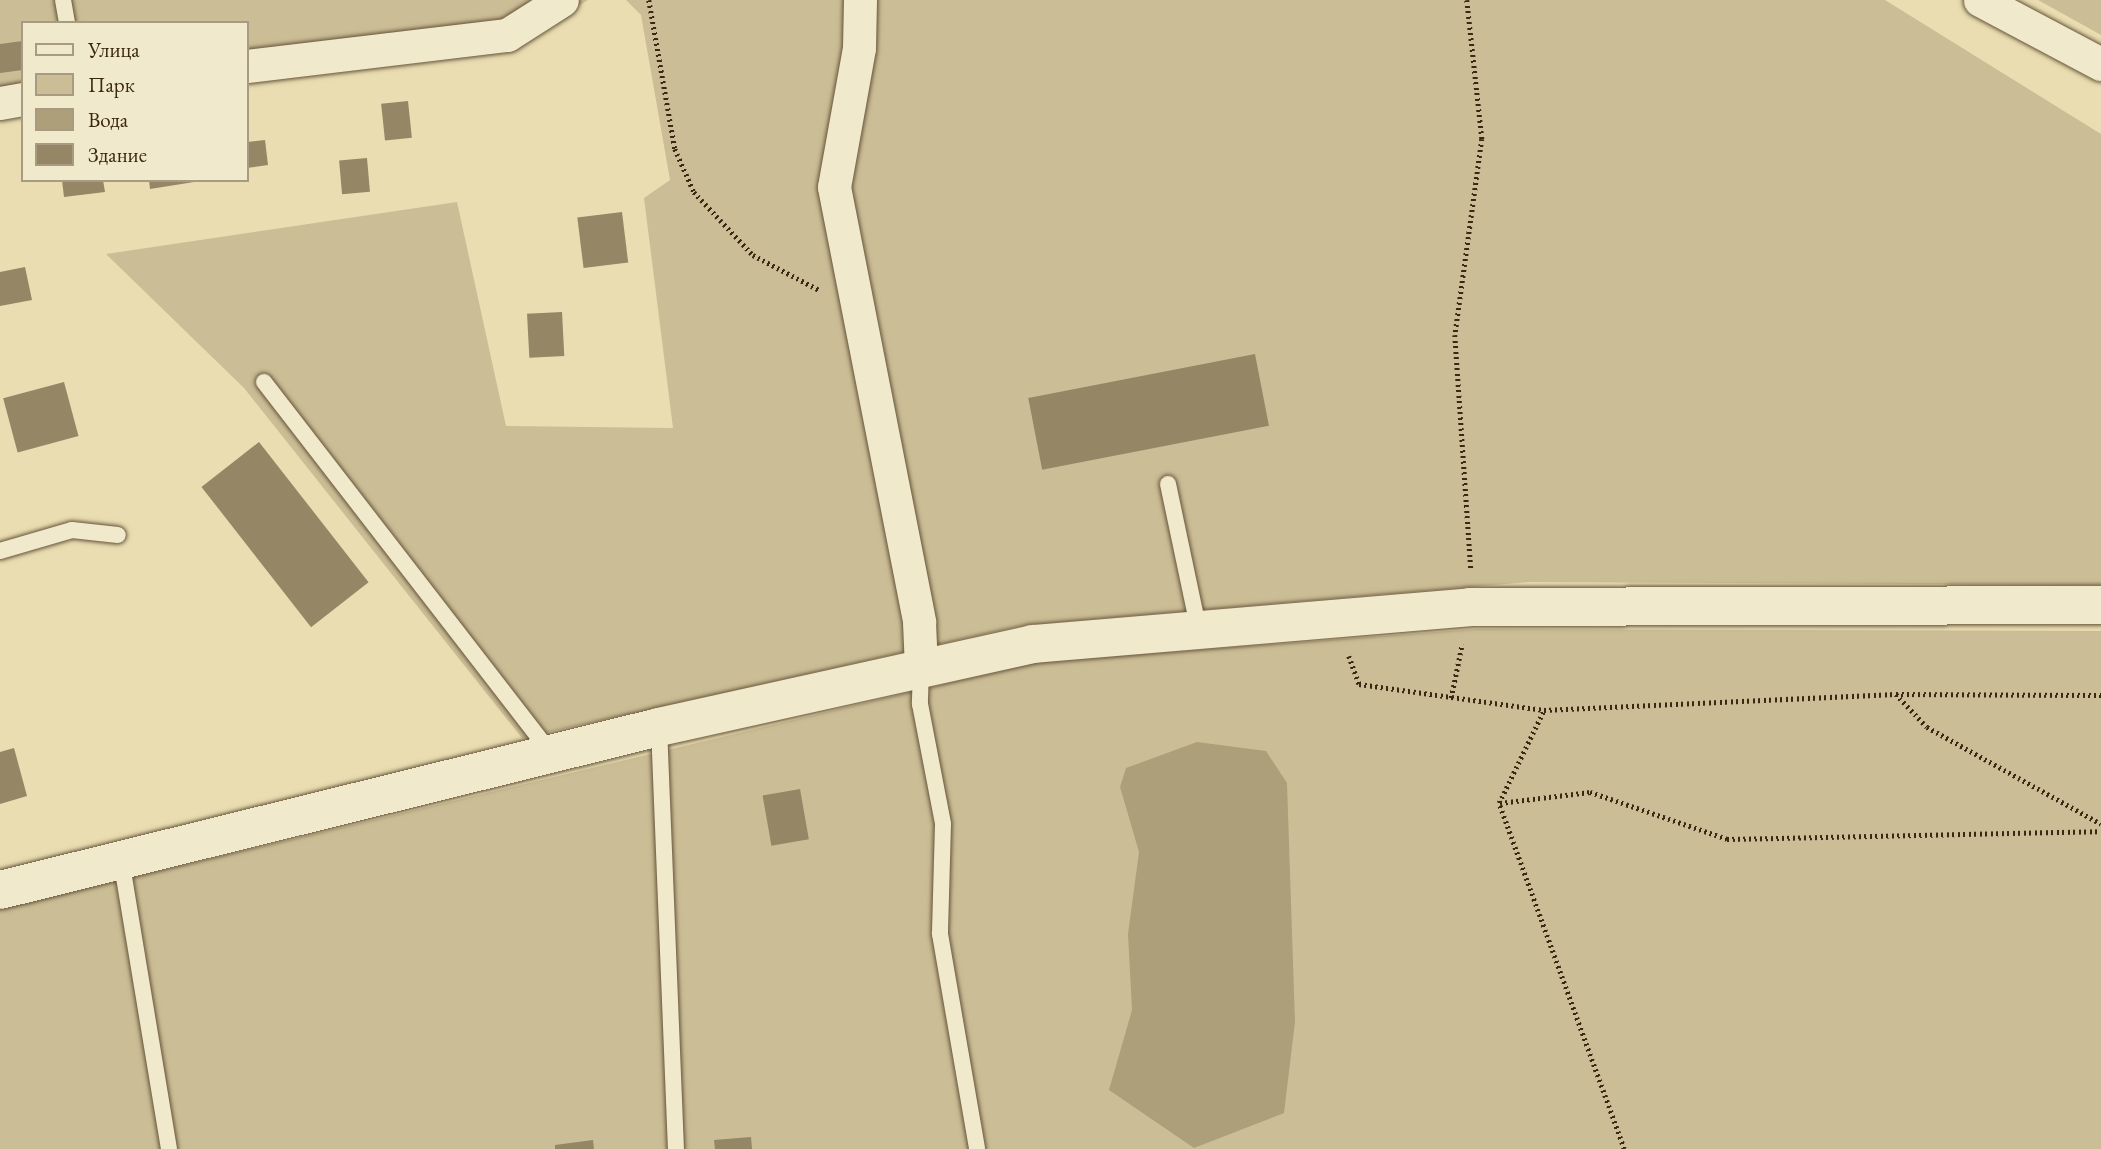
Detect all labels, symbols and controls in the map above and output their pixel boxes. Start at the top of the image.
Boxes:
legend [21,21,248,182]
text: Улица [88,36,140,63]
text: Парк [88,71,135,98]
text: Вода [88,106,128,133]
text: Здание [88,141,147,168]

